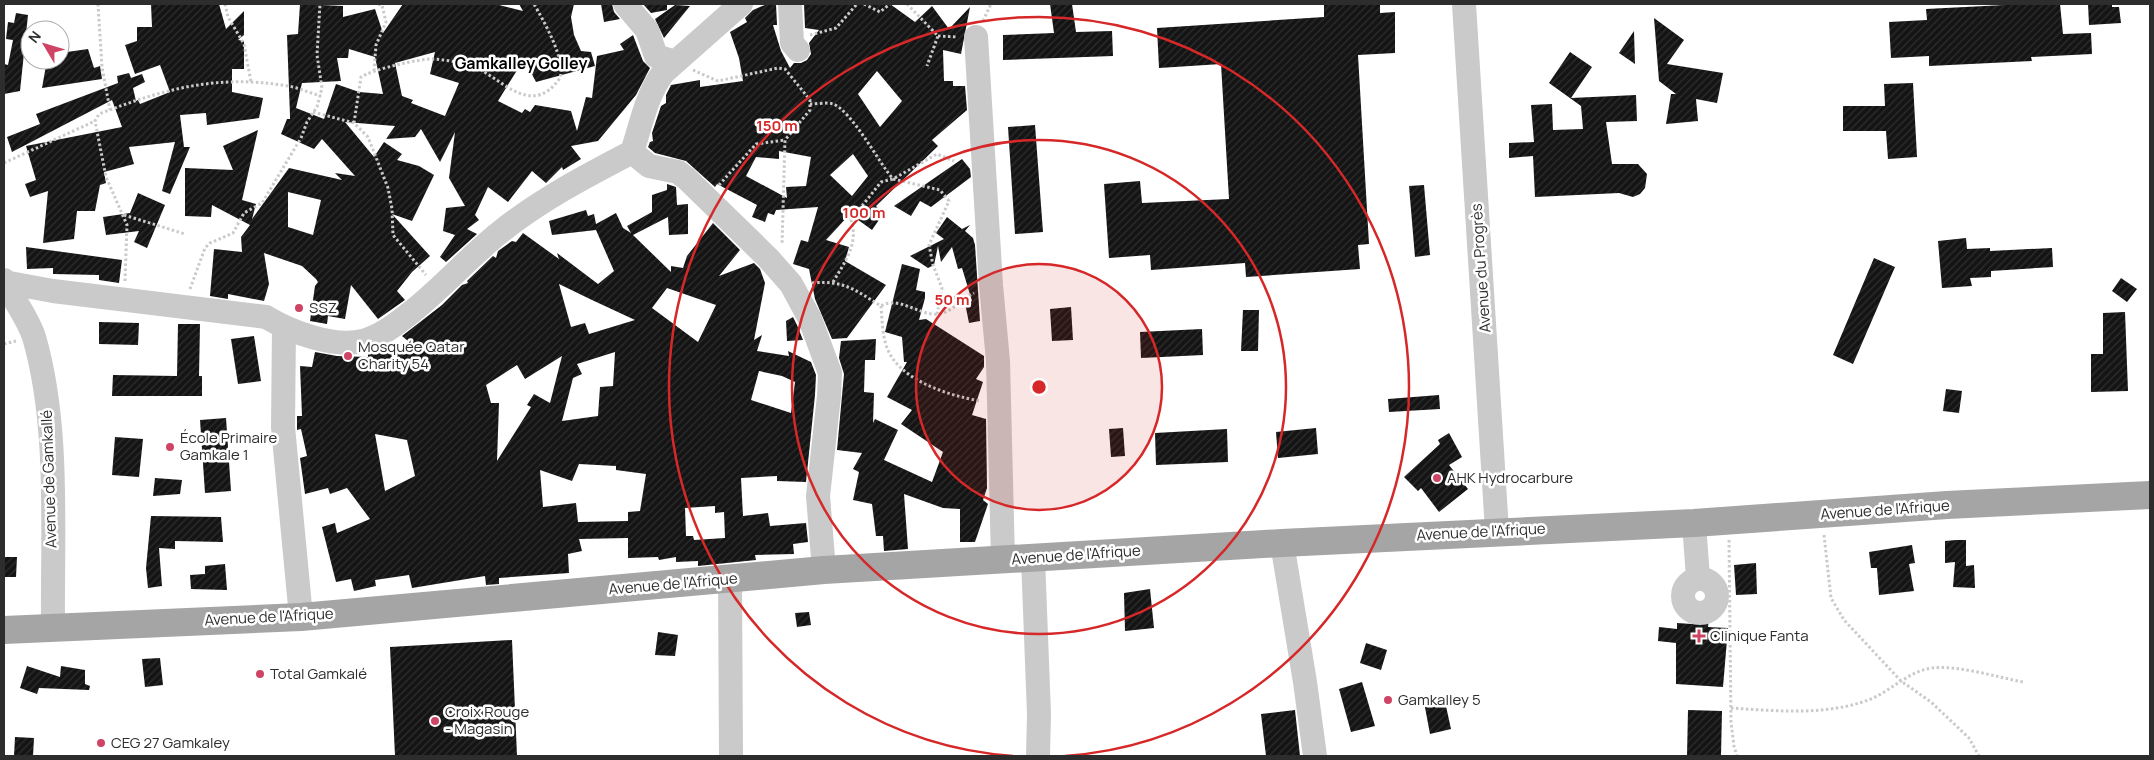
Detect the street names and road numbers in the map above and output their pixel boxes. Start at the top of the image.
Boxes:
street label: Avenue du Progrès [1466,203,1495,333]
street label: Avenue de Gamkallé [36,409,61,548]
street label: Avenue de l'Afrique [1820,494,1950,524]
street label: Avenue de l'Afrique [1416,518,1546,545]
street label: Avenue de l'Afrique [1011,539,1141,569]
street label: Avenue de l'Afrique [608,567,739,600]
street label: Avenue de l'Afrique [204,603,334,630]

